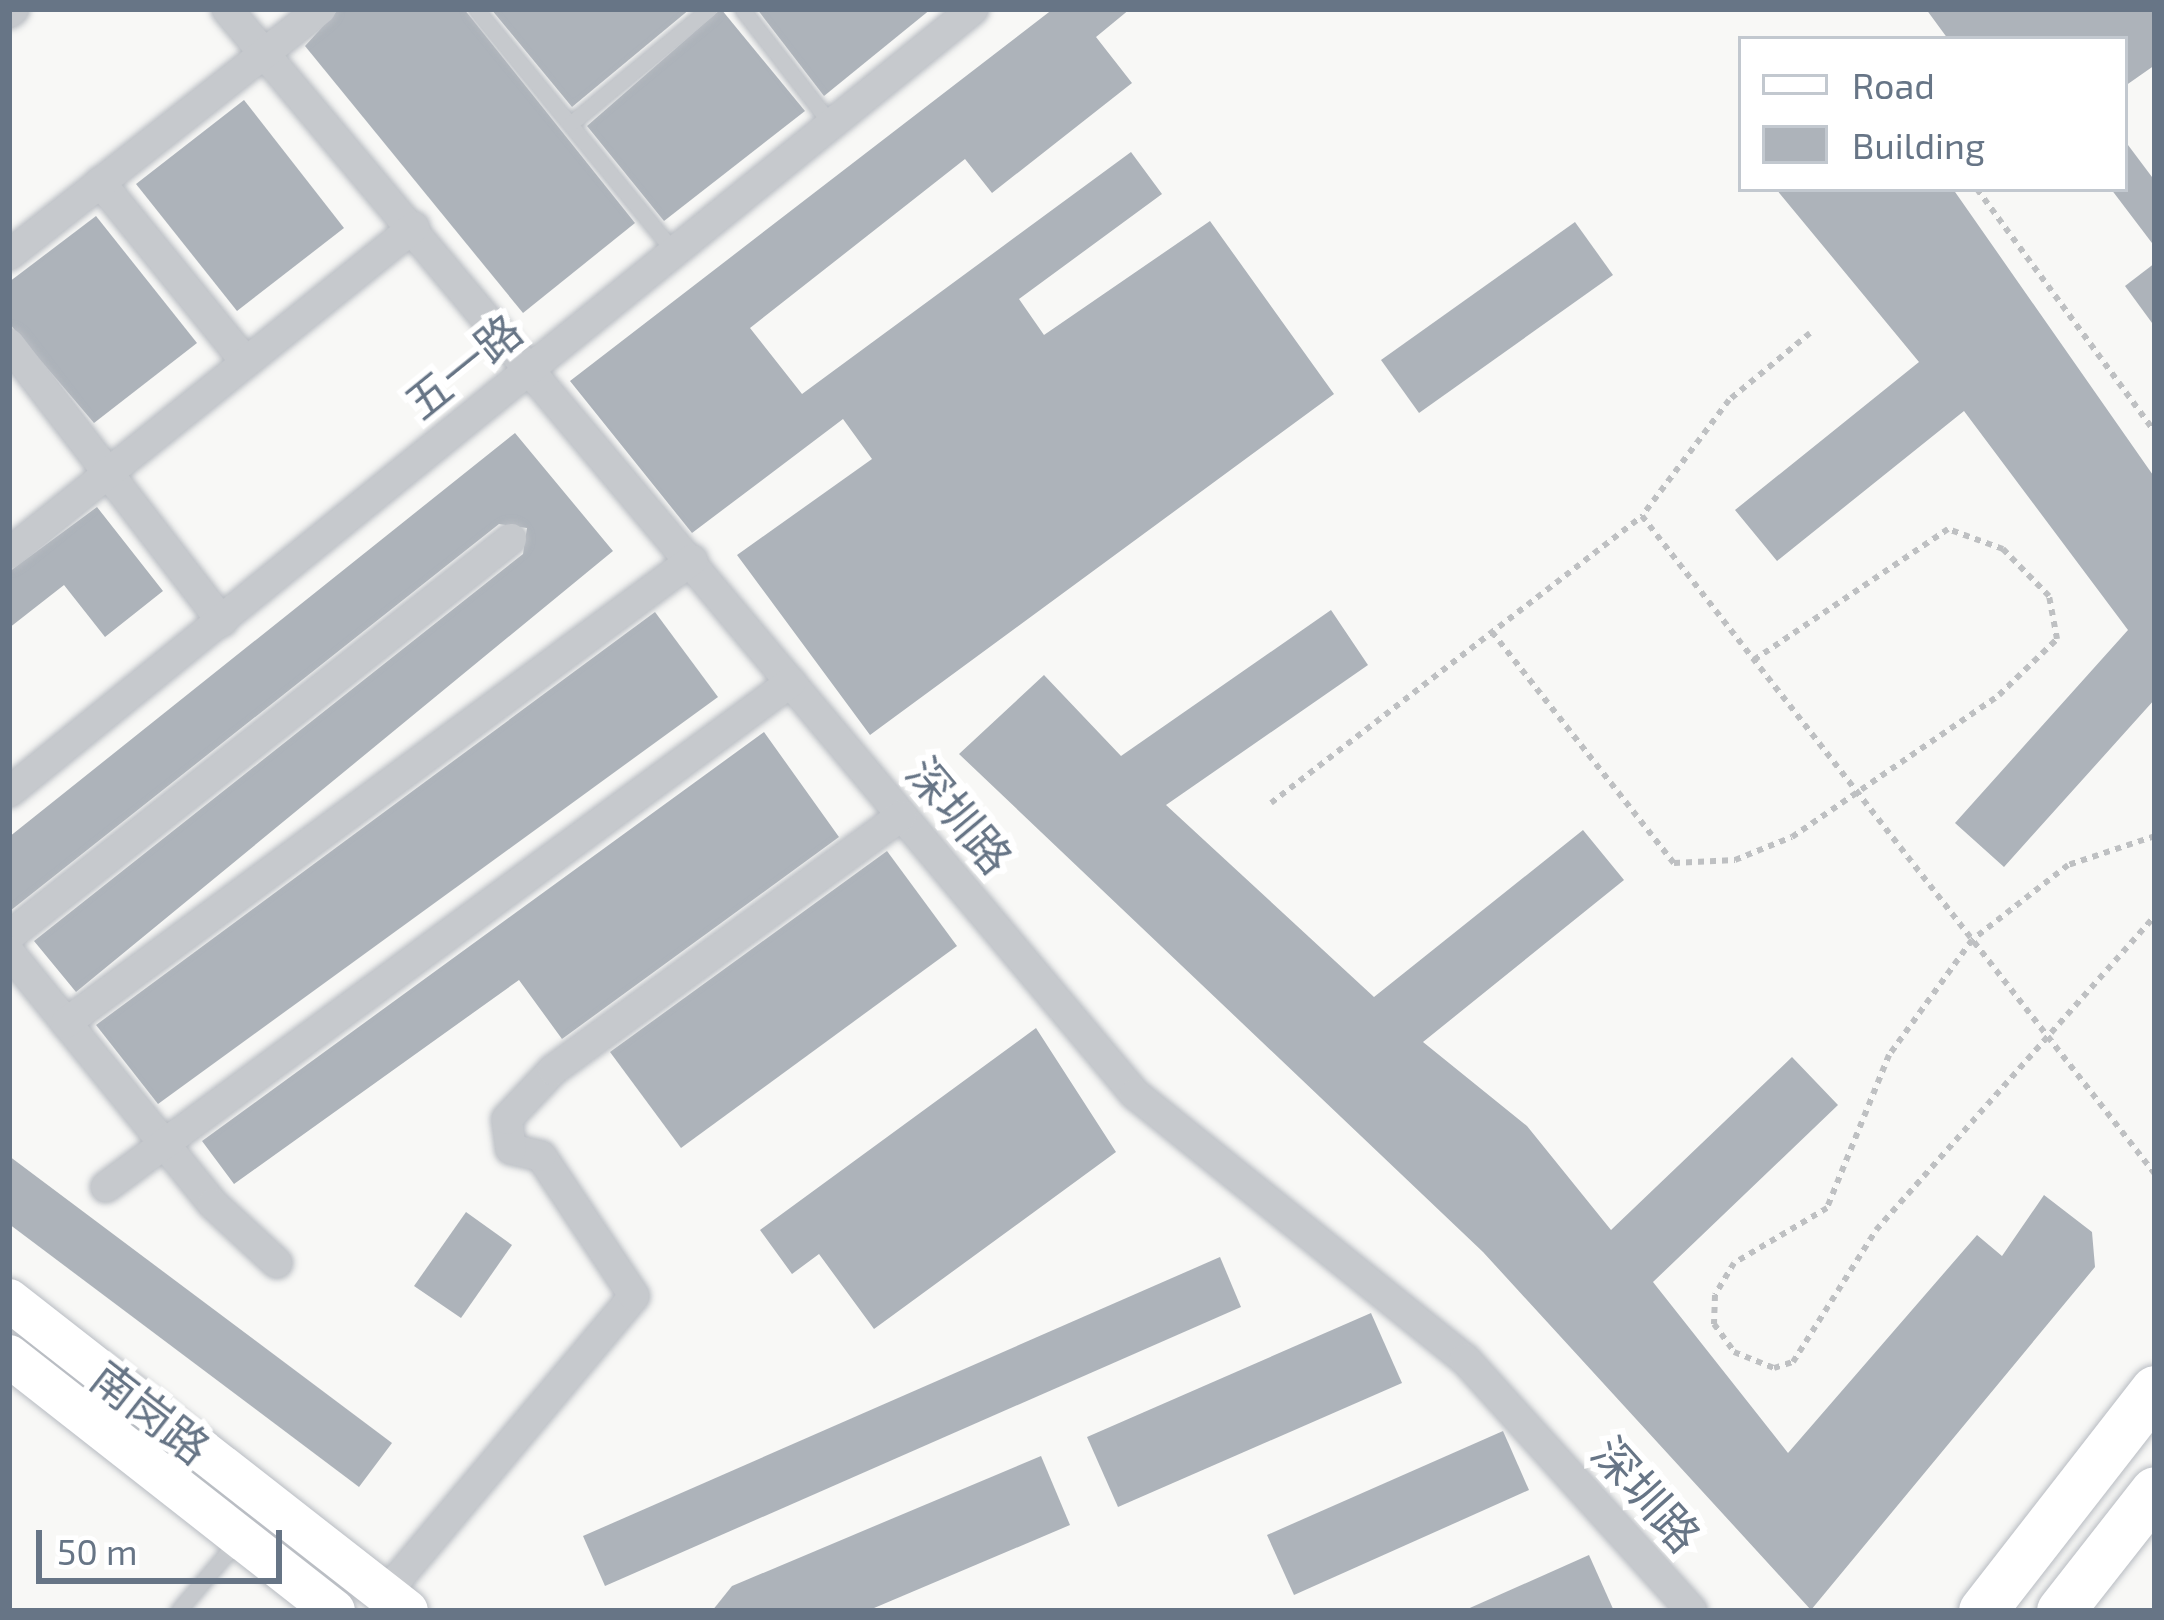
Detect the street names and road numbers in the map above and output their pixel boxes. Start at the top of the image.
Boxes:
street label: 五一路 [394,303,532,429]
street label: 深圳路 [896,746,1024,884]
street label: 南岗路 [81,1349,221,1475]
street label: 深圳路 [1582,1426,1712,1562]

